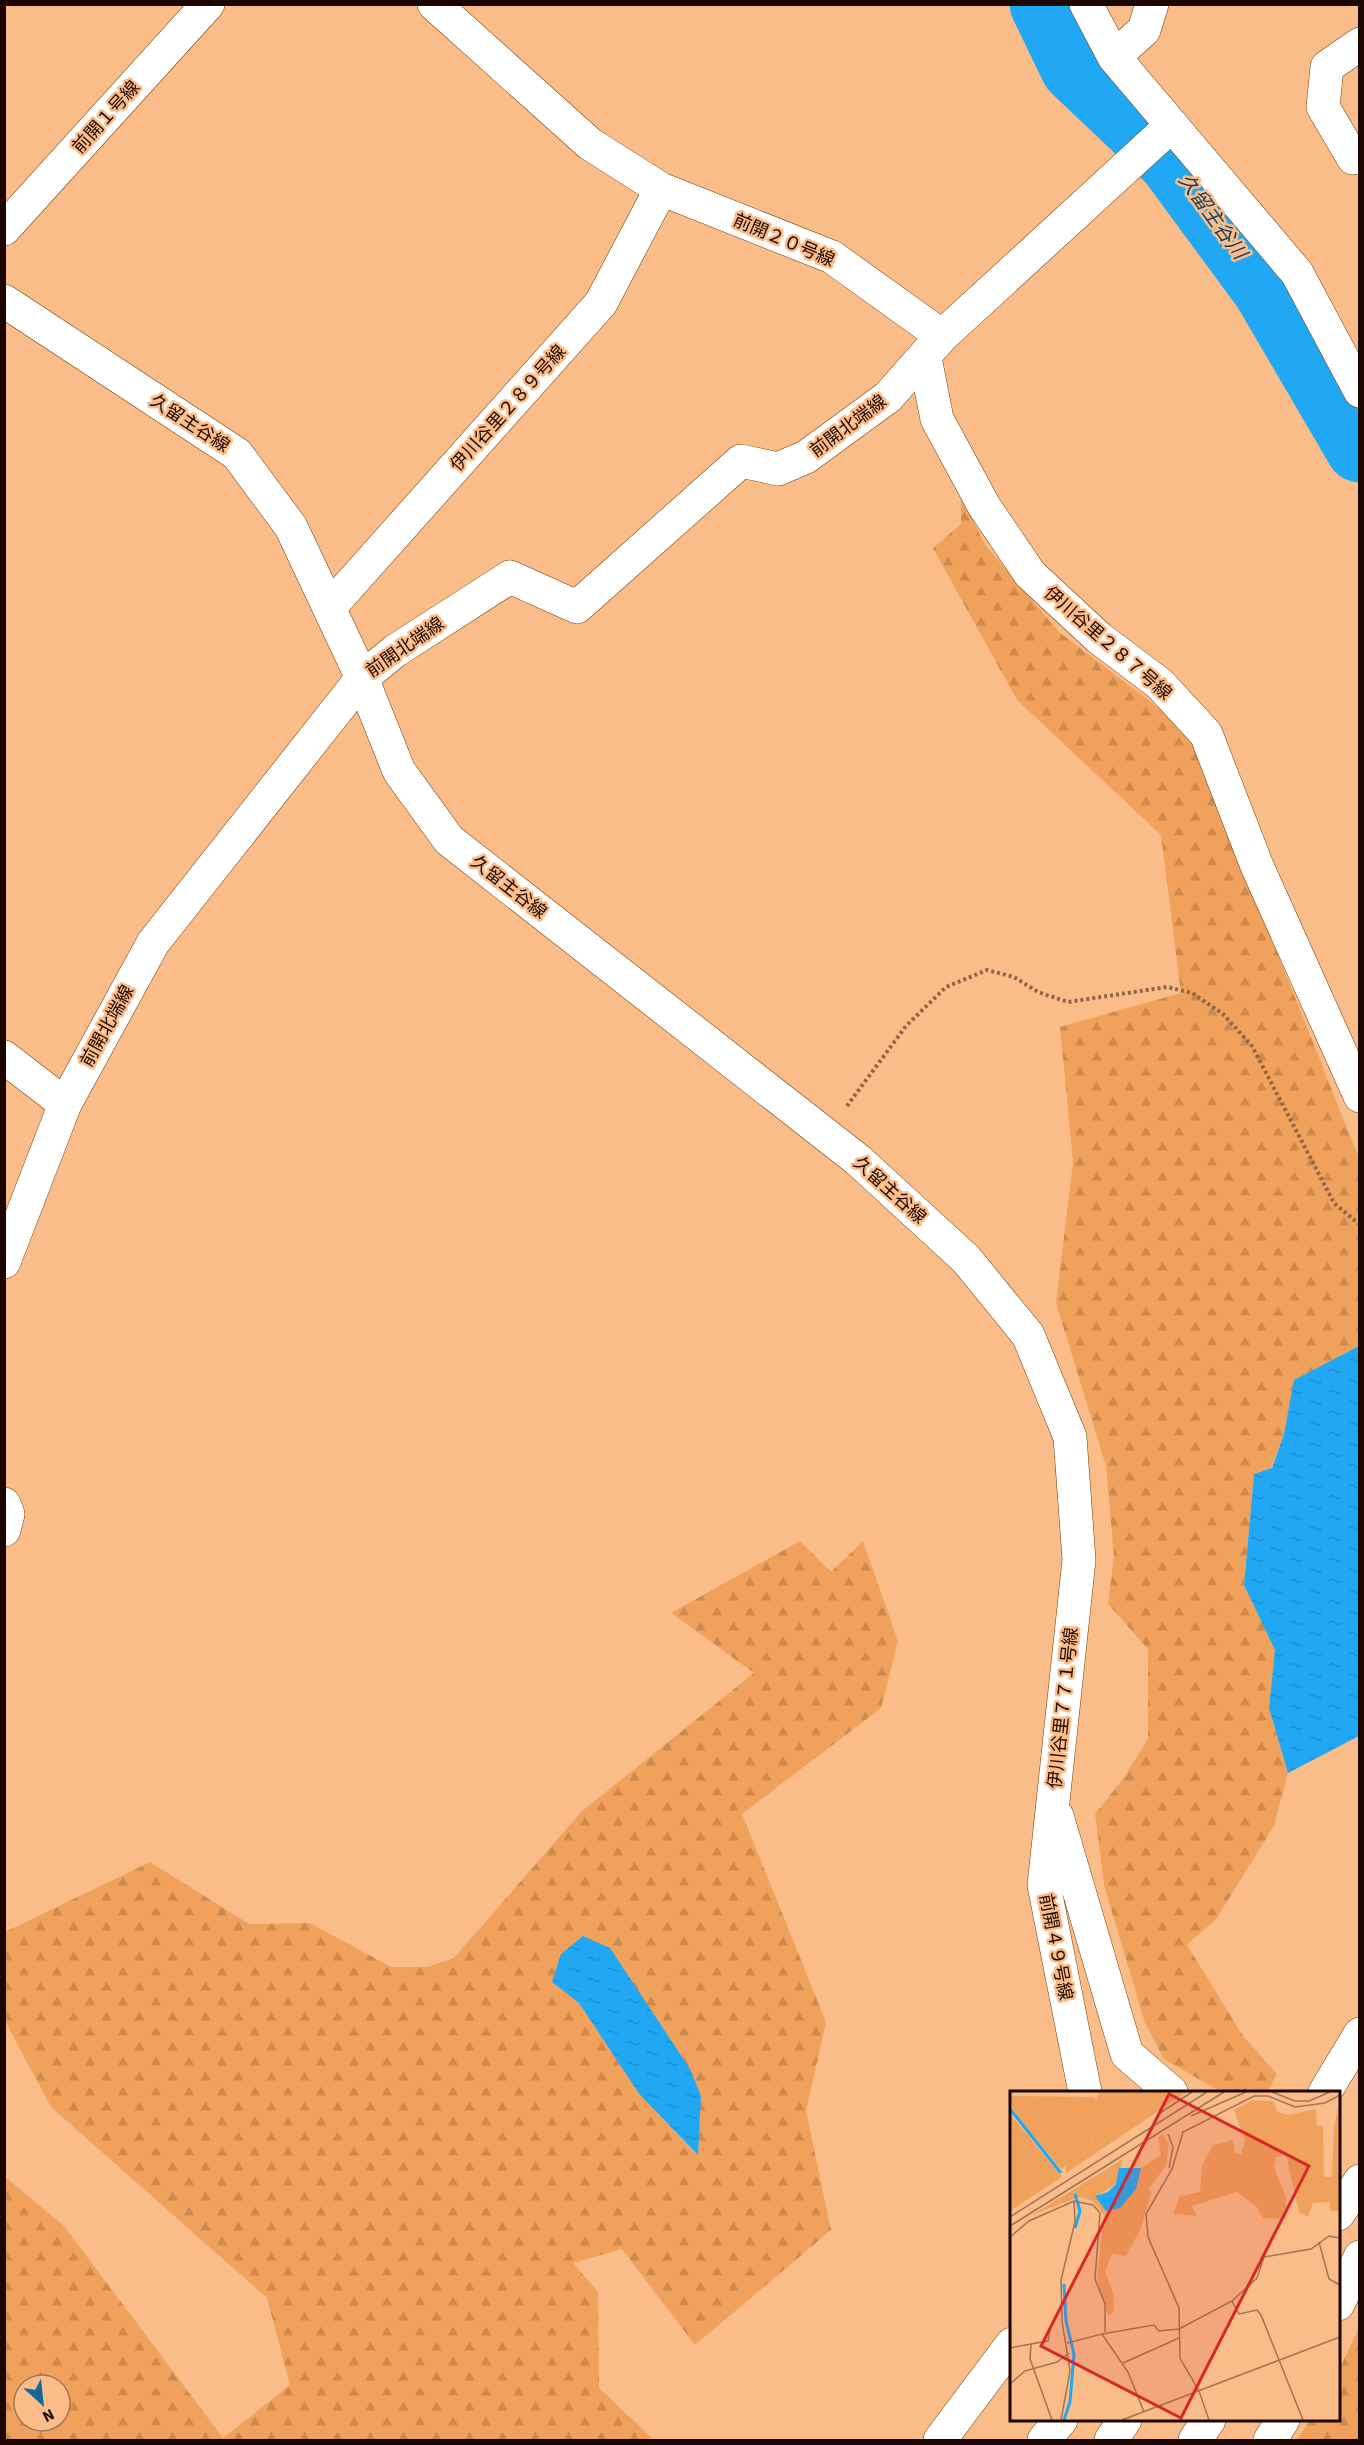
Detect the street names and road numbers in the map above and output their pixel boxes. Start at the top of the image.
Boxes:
street label: 前開１号線 [67,76,146,159]
street label: 前開２０号線 [729,208,838,273]
street label: 伊川谷里２８９号線 [445,340,572,477]
street label: 久留主谷線 [145,388,234,458]
street label: 前開北端線 [805,389,892,463]
street label: 伊川谷里２８７号線 [1038,581,1177,706]
street label: 前開北端線 [361,611,449,683]
street label: 久留主谷線 [466,850,552,925]
street label: 前開北端線 [75,981,140,1072]
street label: 久留主谷線 [848,1151,931,1230]
street label: 伊川谷里７７１号線 [1043,1626,1084,1790]
street label: 前開４９号線 [1033,1892,1078,2002]

